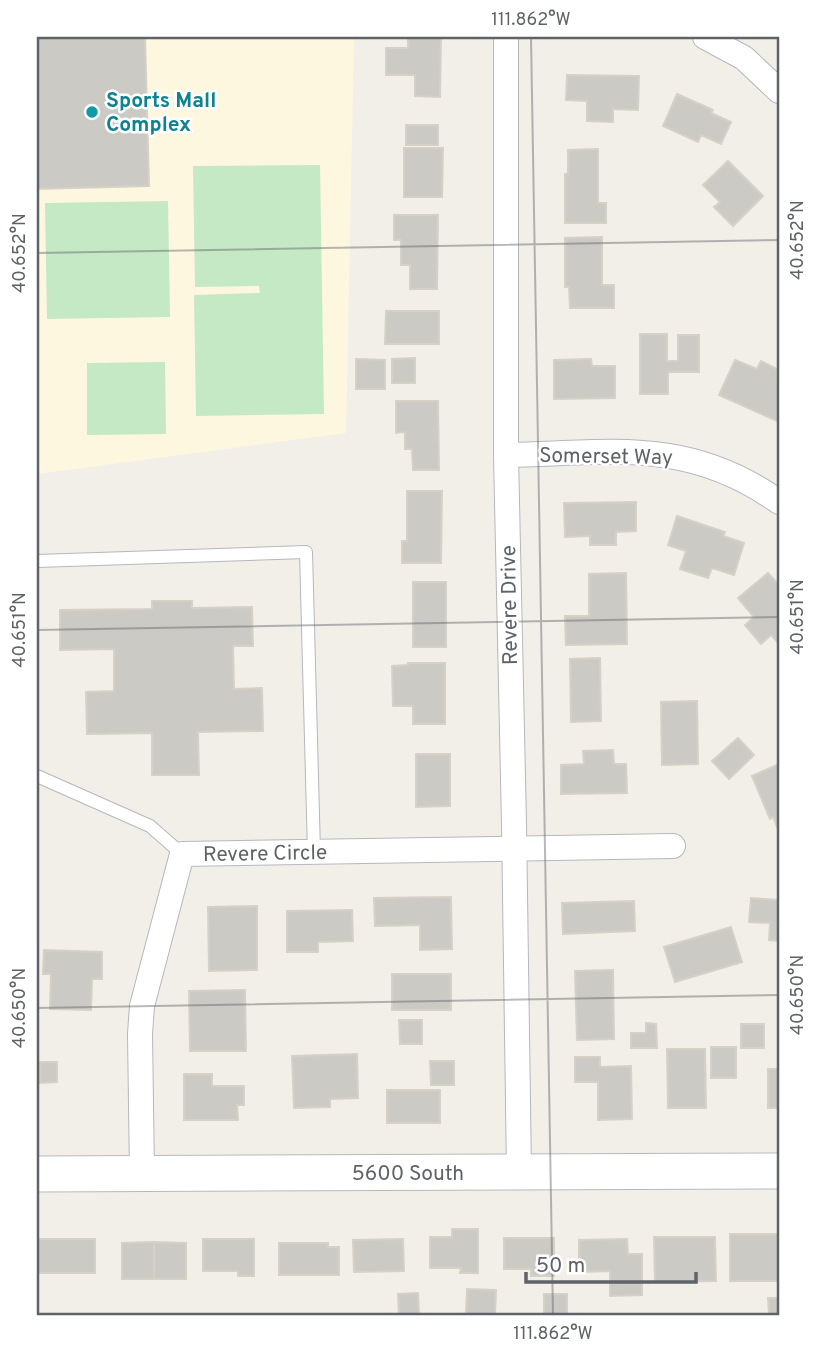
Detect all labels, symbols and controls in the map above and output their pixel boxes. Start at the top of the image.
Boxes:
text: 111.862°W [491,9,571,32]
place label: Sports Mall Complex [106,88,216,139]
marker: Sports Mall Complex [84,104,100,120]
text: 40.652°N [787,200,810,280]
text: 40.652°N [9,213,32,293]
street label: Somerset Way [539,443,673,472]
street label: Revere Drive [496,545,525,665]
text: 40.651°N [787,579,810,655]
text: 40.651°N [9,592,32,668]
street label: Revere Circle [203,840,327,869]
text: 40.650°N [787,955,810,1035]
text: 40.650°N [9,968,32,1048]
street label: 5600 South [352,1161,464,1188]
scale bar [526,1240,695,1284]
text: 50 m [536,1253,585,1280]
text: 111.862°W [513,1323,593,1346]

